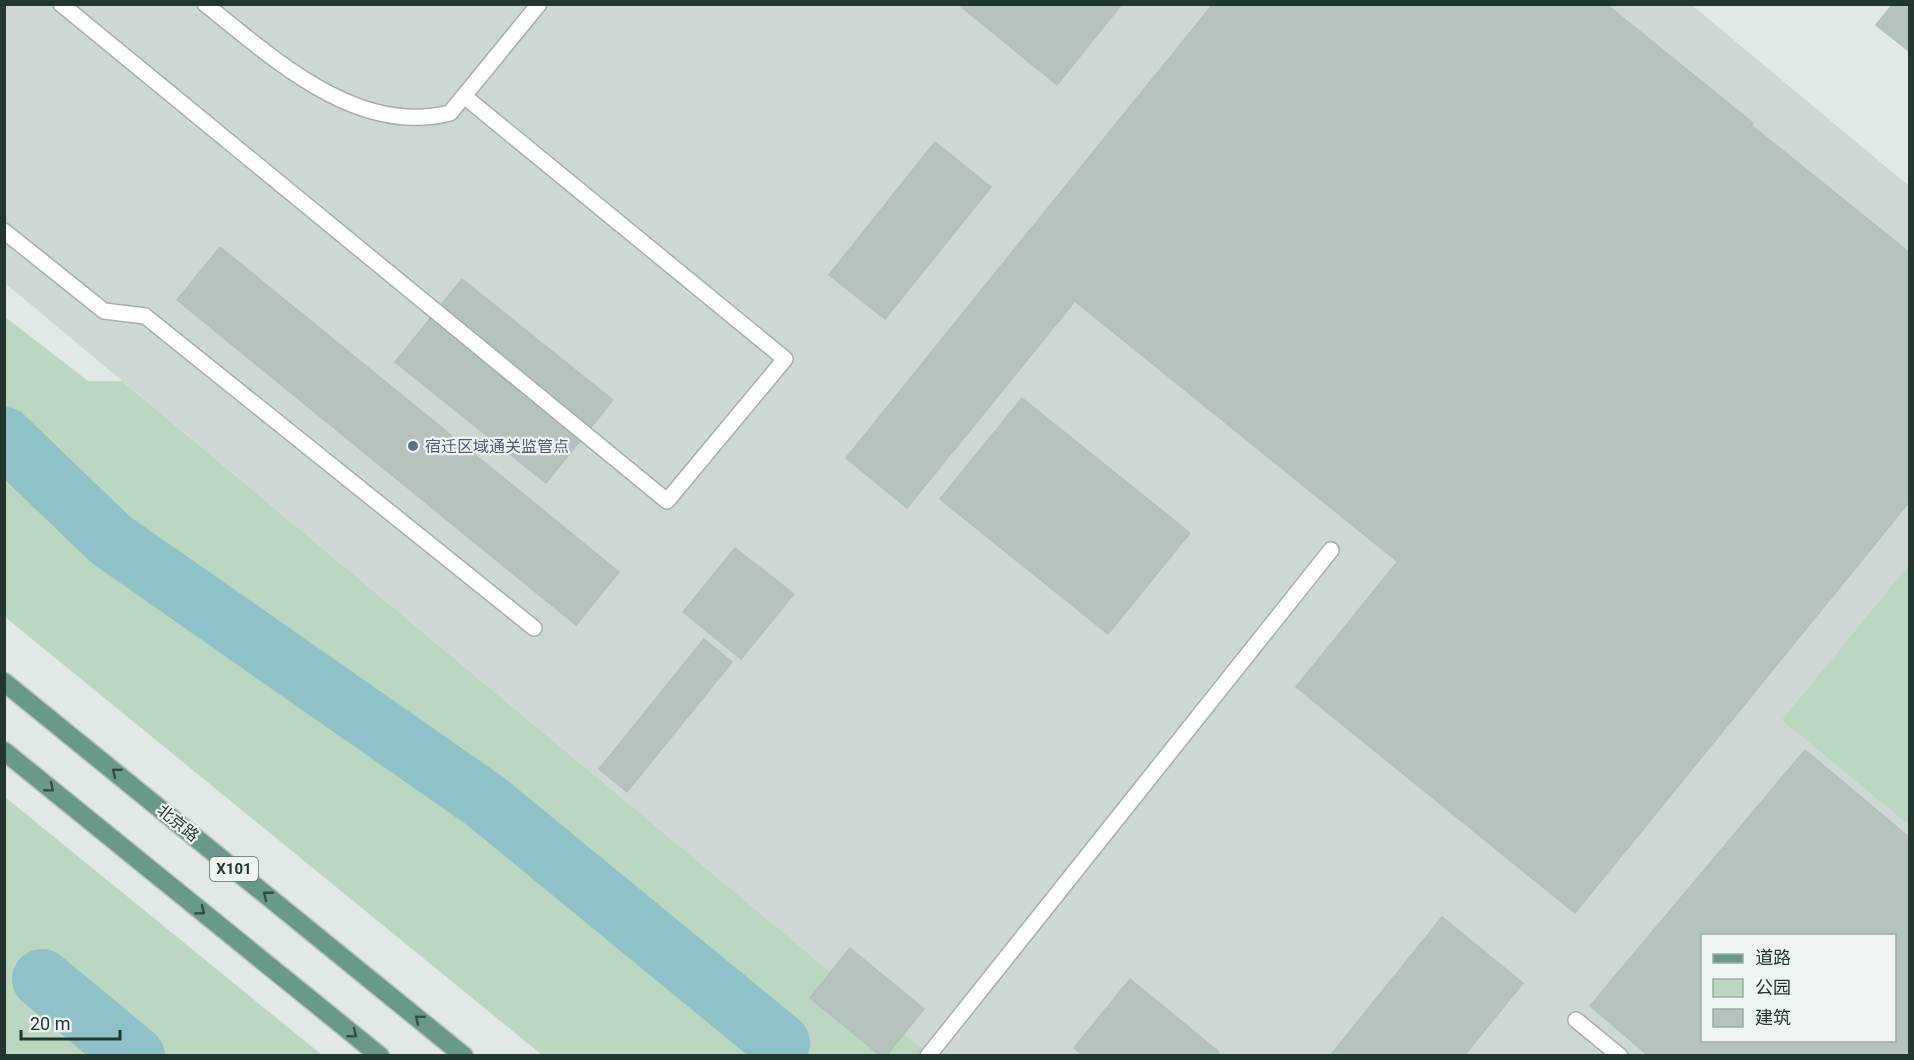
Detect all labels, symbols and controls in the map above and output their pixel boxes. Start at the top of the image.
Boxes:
place label: 宿迁区域通关监管点 [425,437,569,456]
marker: 宿迁区域通关监管点 [406,439,420,453]
one-way arrow [112,769,123,780]
one-way arrow [43,781,54,792]
street label: 北京路 [153,801,203,845]
road number: X101 [210,857,258,881]
one-way arrow [263,892,274,903]
one-way arrow [195,904,206,915]
legend [1701,934,1896,1042]
text: 道路 [1755,947,1791,968]
text: 公园 [1755,977,1791,998]
scale bar [21,1003,120,1041]
text: 建筑 [1755,1007,1791,1028]
text: 20 m [30,1013,70,1034]
one-way arrow [414,1015,425,1026]
one-way arrow [346,1026,357,1037]

